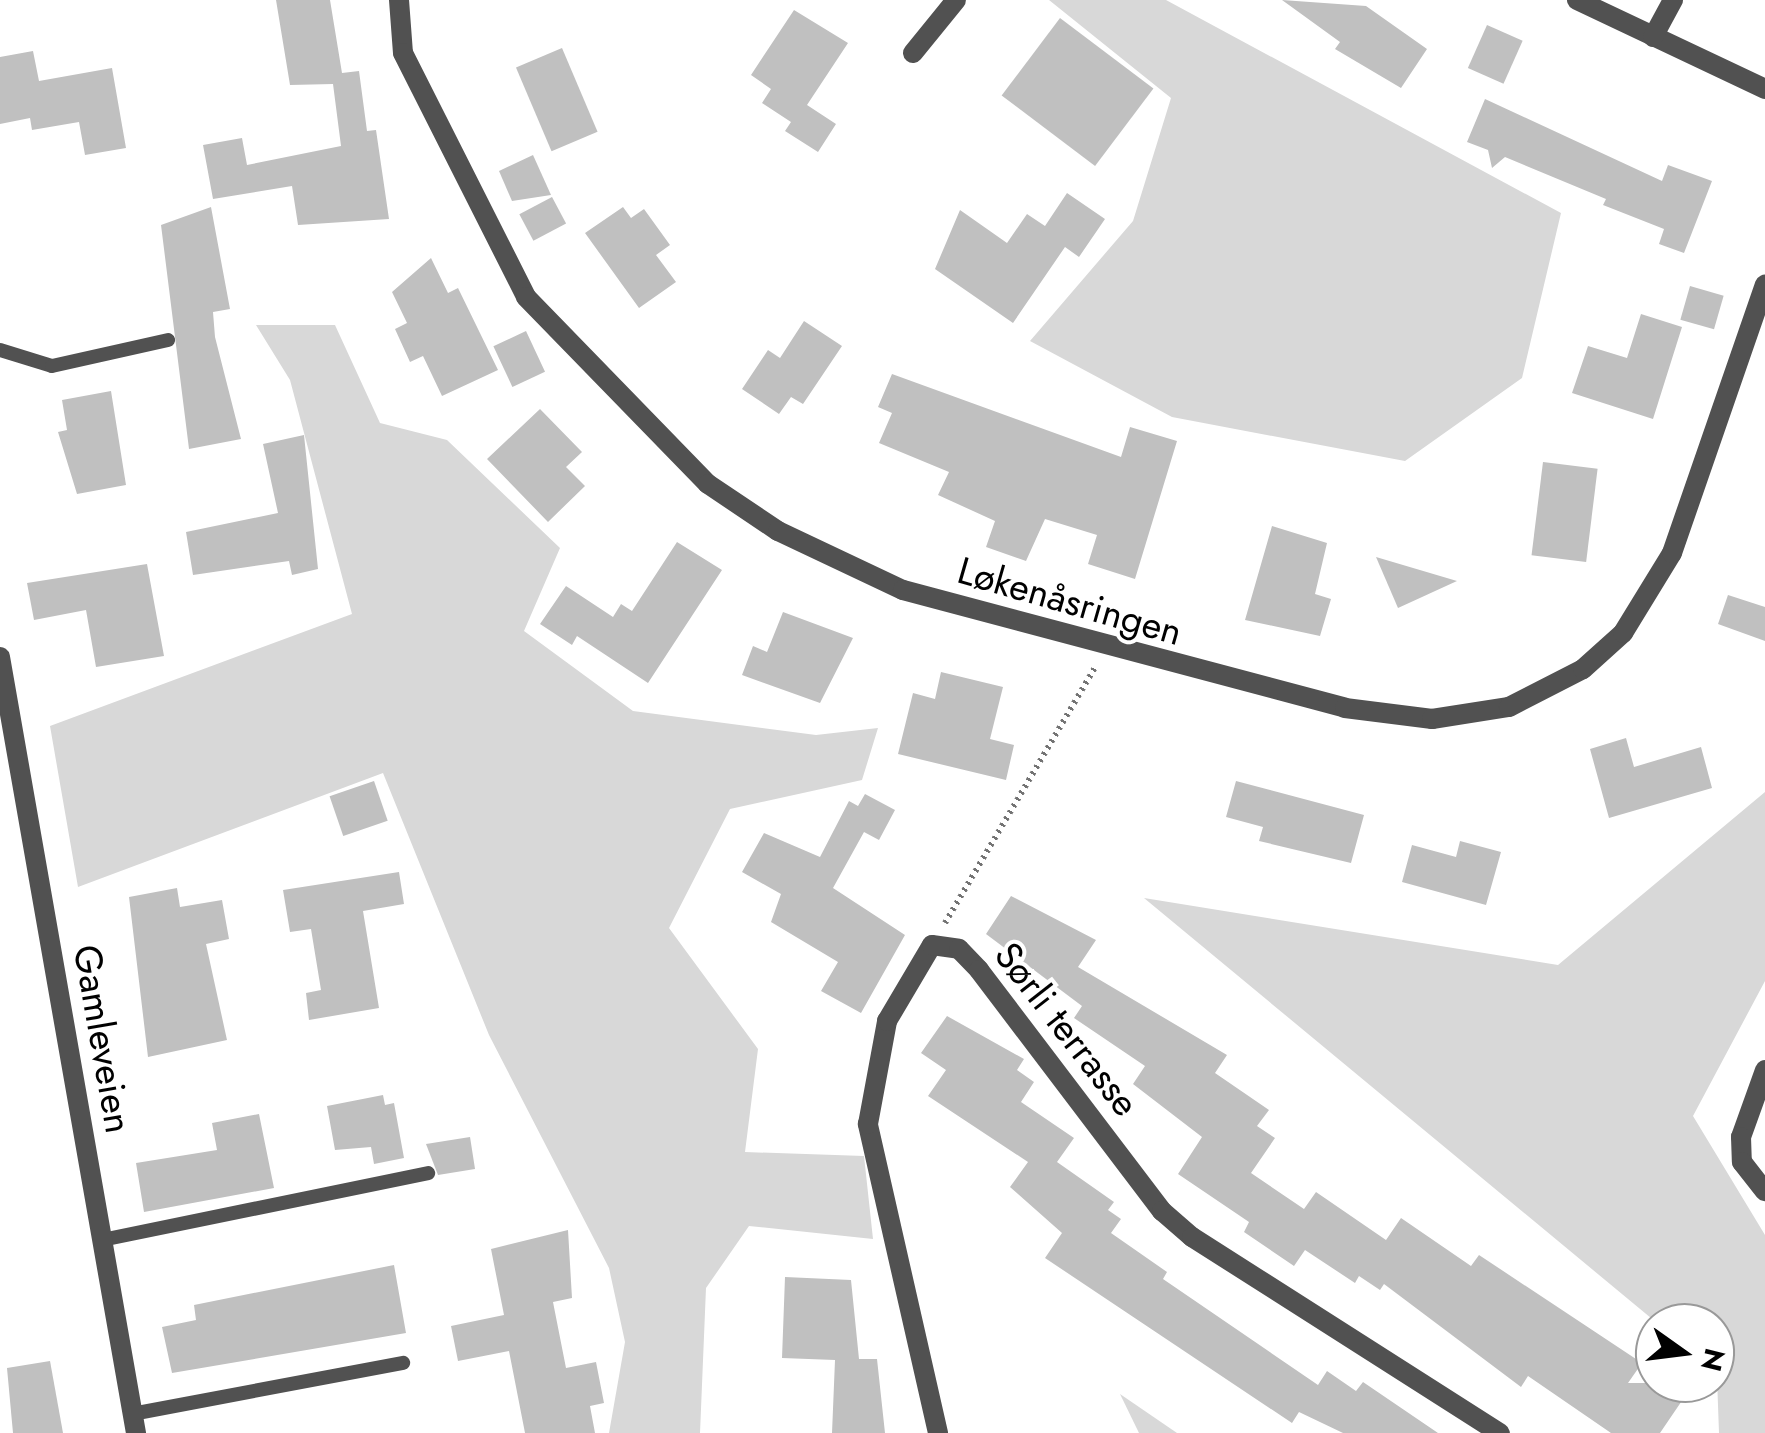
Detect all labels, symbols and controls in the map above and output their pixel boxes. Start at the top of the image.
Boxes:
street label: Løkenåsringen [953,547,1187,655]
street label: Sørli terrasse [985,933,1149,1125]
street label: Gamleveien [64,941,142,1137]
north arrow [1635,1303,1735,1403]
text: N [1690,1344,1735,1376]

